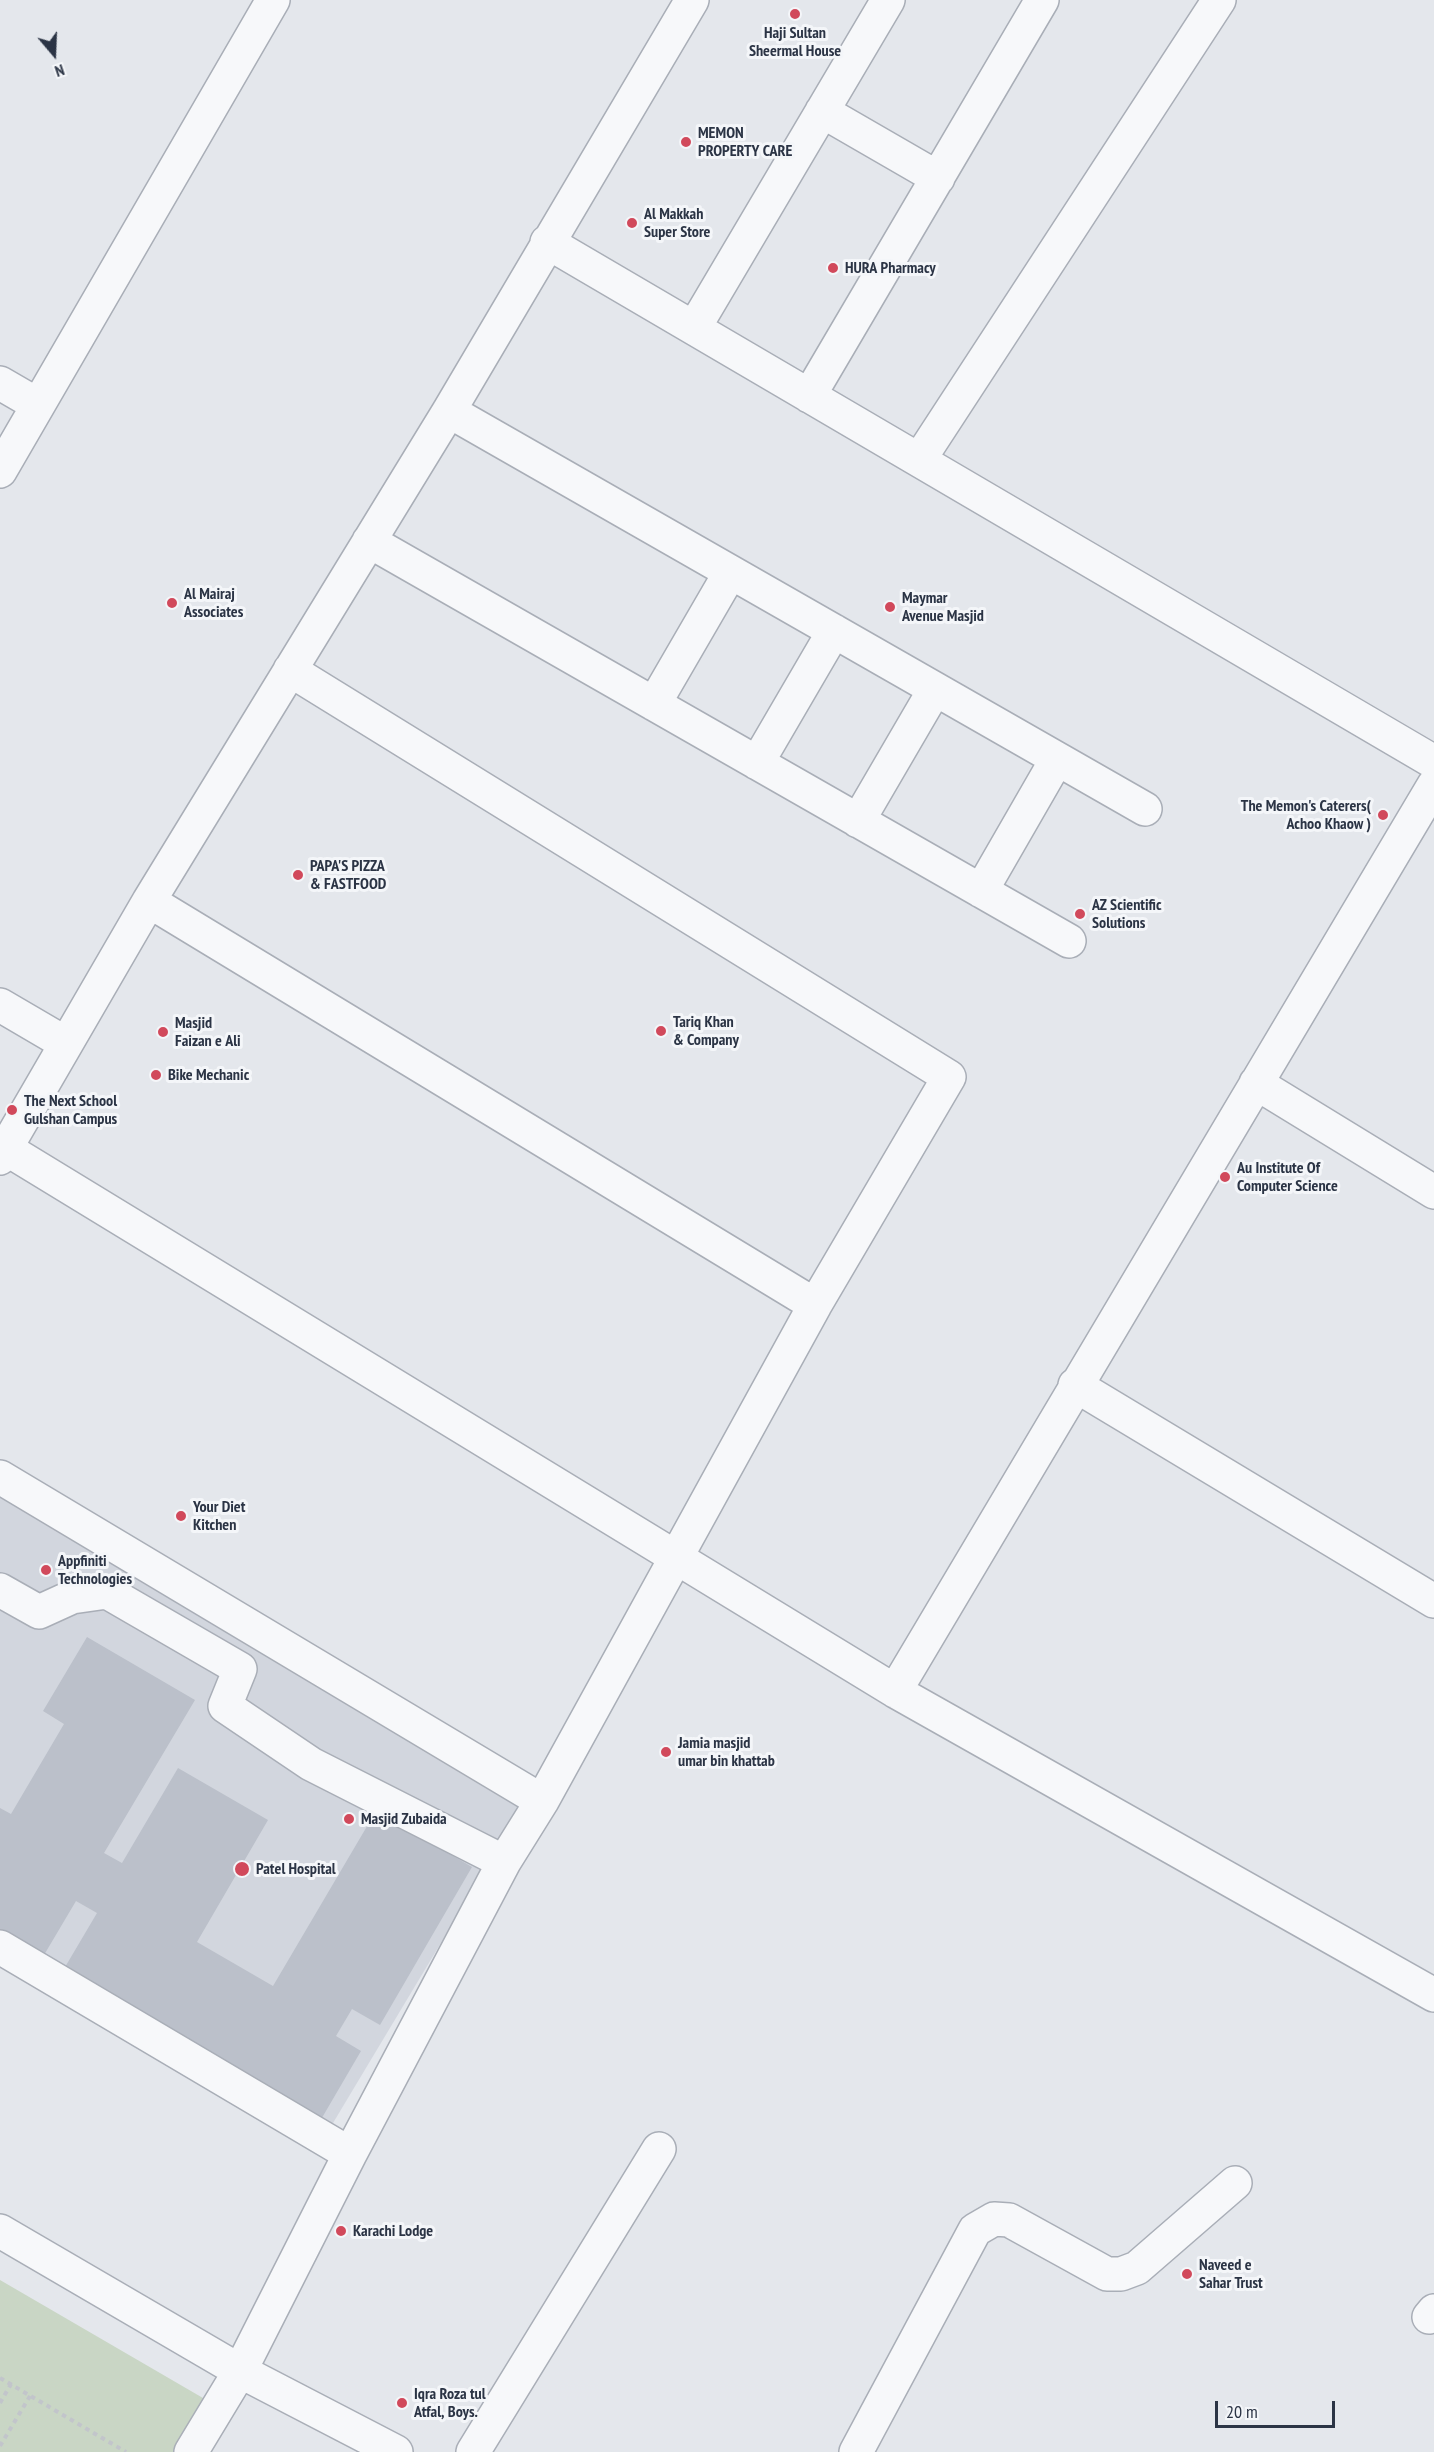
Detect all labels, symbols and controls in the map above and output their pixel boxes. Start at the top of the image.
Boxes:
marker: Haji Sultan Sheermal House [788,7,802,21]
place label: Haji Sultan Sheermal House [749,23,841,61]
north arrow [24,24,84,84]
text: N [53,60,67,82]
place label: MEMON PROPERTY CARE [698,123,792,161]
marker: MEMON PROPERTY CARE [679,135,693,149]
place label: Al Makkah Super Store [644,204,710,242]
marker: Al Makkah Super Store [625,216,639,230]
place label: HURA Pharmacy [845,258,936,278]
marker: HURA Pharmacy [826,261,840,275]
place label: Al Mairaj Associates [184,584,243,622]
place label: Maymar Avenue Masjid [902,588,984,626]
marker: Al Mairaj Associates [165,596,179,610]
marker: Maymar Avenue Masjid [883,600,897,614]
place label: The Memon's Caterers( Achoo Khaow ) [1241,796,1371,834]
marker: The Memon's Caterers( Achoo Khaow ) [1376,808,1390,822]
place label: PAPA'S PIZZA & FASTFOOD [310,856,386,894]
marker: PAPA'S PIZZA & FASTFOOD [291,868,305,882]
place label: AZ Scientific Solutions [1092,895,1162,933]
marker: AZ Scientific Solutions [1073,907,1087,921]
place label: Tariq Khan & Company [673,1012,739,1050]
place label: Masjid Faizan e Ali [175,1013,241,1051]
marker: Tariq Khan & Company [654,1024,668,1038]
marker: Masjid Faizan e Ali [156,1025,170,1039]
place label: Bike Mechanic [168,1065,249,1085]
marker: Bike Mechanic [149,1068,163,1082]
place label: The Next School Gulshan Campus [24,1091,117,1129]
marker: The Next School Gulshan Campus [5,1103,19,1117]
place label: Au Institute Of Computer Science [1237,1158,1338,1196]
marker: Au Institute Of Computer Science [1218,1170,1232,1184]
place label: Your Diet Kitchen [193,1497,245,1535]
marker: Your Diet Kitchen [174,1509,188,1523]
place label: Appfiniti Technologies [58,1551,132,1589]
marker: Appfiniti Technologies [39,1563,53,1577]
place label: Jamia masjid umar bin khattab [678,1733,775,1771]
marker: Jamia masjid umar bin khattab [659,1745,673,1759]
place label: Masjid Zubaida [361,1809,447,1829]
marker: Masjid Zubaida [342,1812,356,1826]
place label: Patel Hospital [256,1859,336,1879]
marker: Patel Hospital [233,1860,251,1878]
place label: Karachi Lodge [353,2221,433,2241]
marker: Karachi Lodge [334,2224,348,2238]
place label: Naveed e Sahar Trust [1199,2255,1263,2293]
marker: Naveed e Sahar Trust [1180,2267,1194,2281]
place label: Iqra Roza tul Atfal, Boys. [414,2384,486,2422]
scale bar [1218,2389,1338,2427]
marker: Iqra Roza tul Atfal, Boys. [395,2396,409,2410]
text: 20 m [1226,2400,1258,2423]

